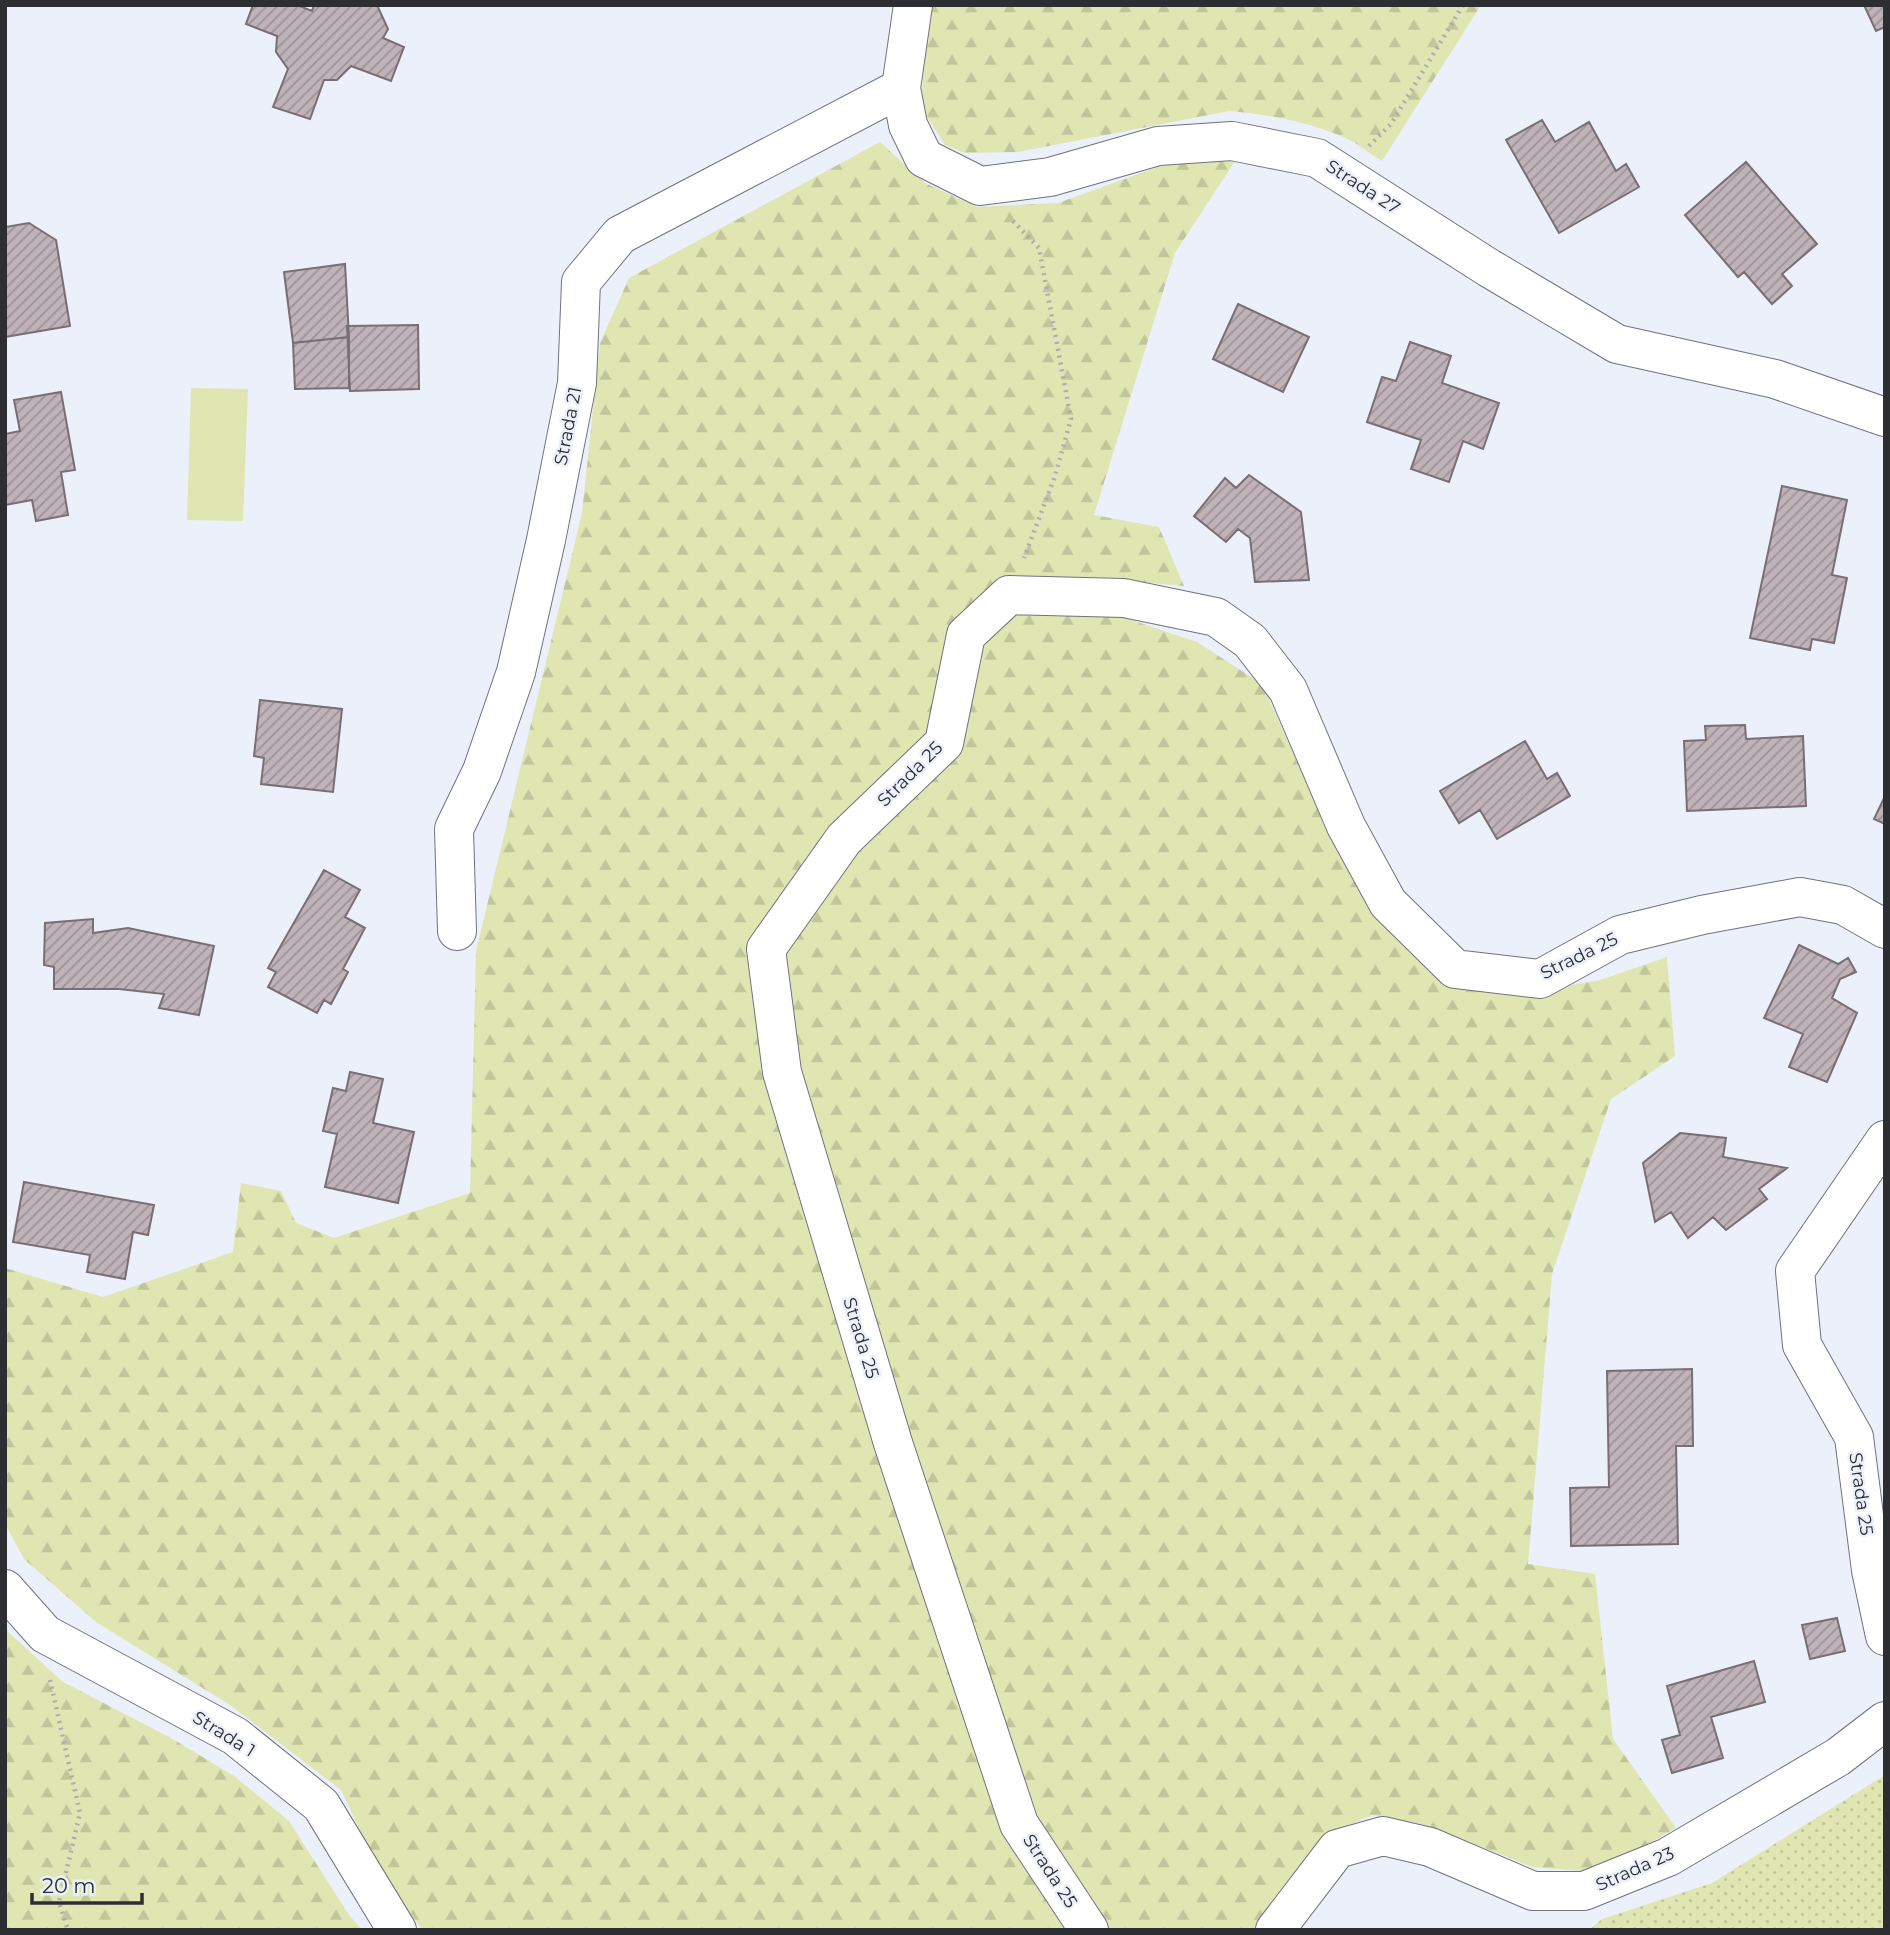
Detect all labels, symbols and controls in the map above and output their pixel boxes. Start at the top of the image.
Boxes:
street label: Strada 27 [1322,155,1404,219]
street label: Strada 21 [550,385,586,467]
street label: Strada 25 [873,737,947,811]
street label: Strada 25 [1537,928,1621,984]
street label: Strada 25 [838,1295,884,1381]
street label: Strada 25 [1844,1451,1878,1537]
street label: Strada 1 [189,1706,259,1762]
street label: Strada 25 [1018,1830,1082,1912]
street label: Strada 23 [1592,1842,1678,1896]
scale bar [32,1862,142,1906]
text: 20 m [42,1873,96,1898]

